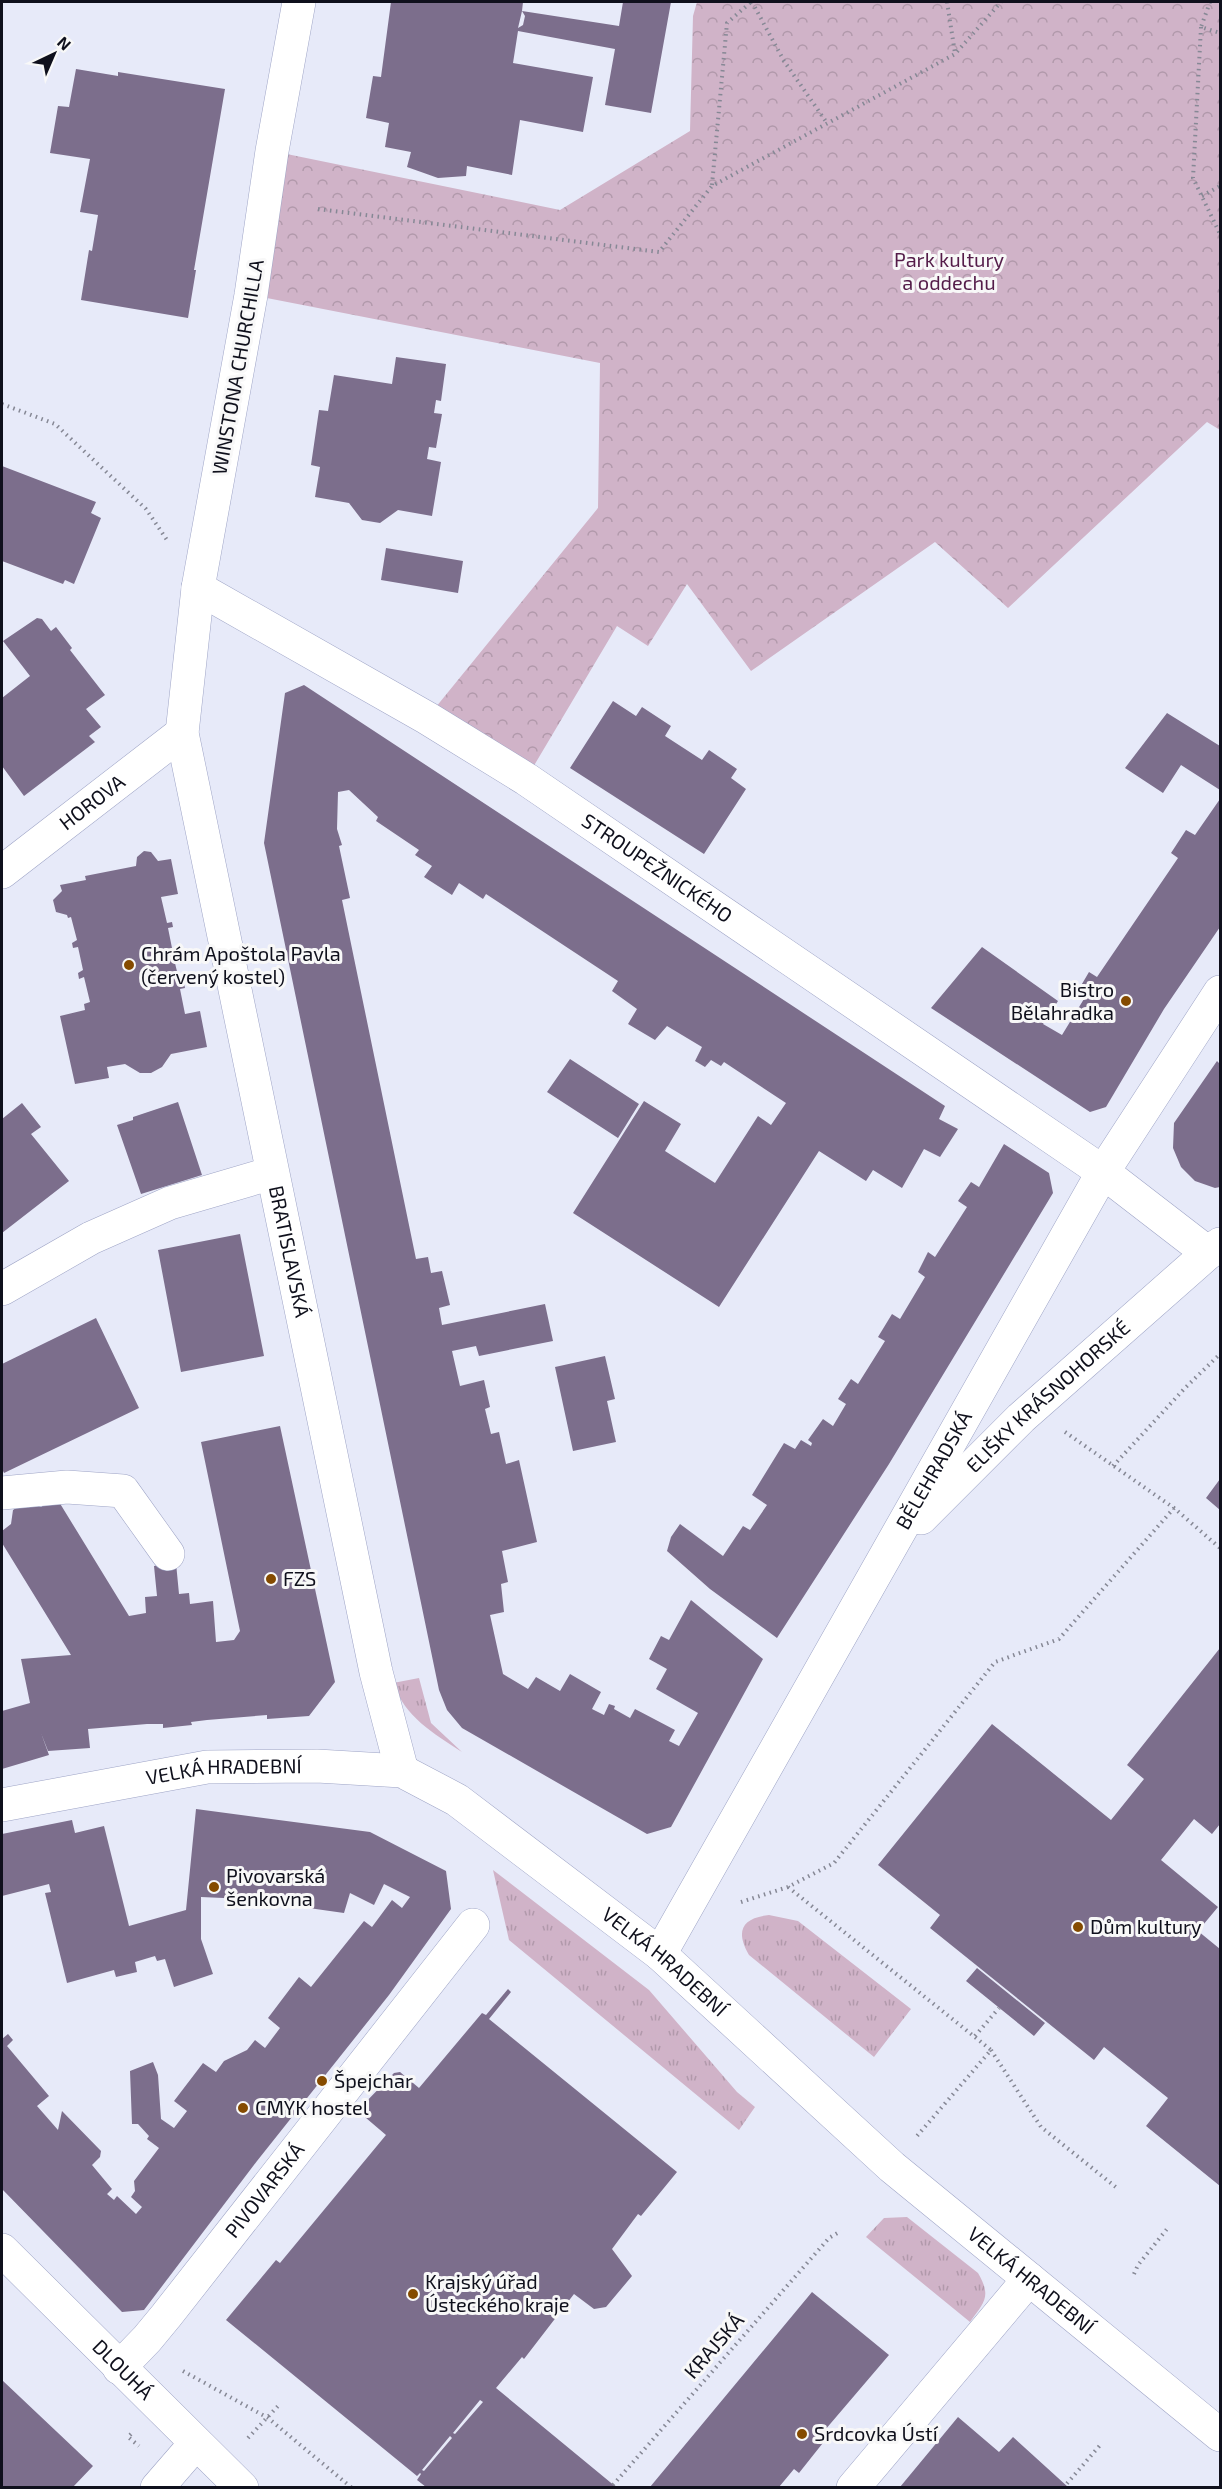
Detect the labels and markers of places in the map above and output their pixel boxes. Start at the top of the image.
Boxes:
place label: Chrám Apoštola Pavla (červený kostel) [141,941,341,988]
marker: Chrám Apoštola Pavla (červený kostel) [122,958,136,972]
place label: Bistro Bělahradka [1011,977,1114,1024]
marker: Bistro Bělahradka [1119,994,1133,1008]
place label: FZS [283,1566,316,1590]
marker: FZS [264,1572,278,1586]
place label: Pivovarská šenkovna [226,1863,325,1910]
marker: Pivovarská šenkovna [207,1880,221,1894]
place label: Dům kultury [1090,1914,1202,1938]
marker: Dům kultury [1071,1920,1085,1934]
place label: Špejchar [334,2068,413,2092]
marker: Špejchar [315,2074,329,2088]
place label: CMYK hostel [255,2095,369,2119]
marker: CMYK hostel [236,2101,250,2115]
place label: Krajský úřad Ústeckého kraje [425,2269,570,2316]
marker: Krajský úřad Ústeckého kraje [406,2287,420,2301]
place label: Srdcovka Ústí [814,2421,939,2445]
marker: Srdcovka Ústí [795,2427,809,2441]

